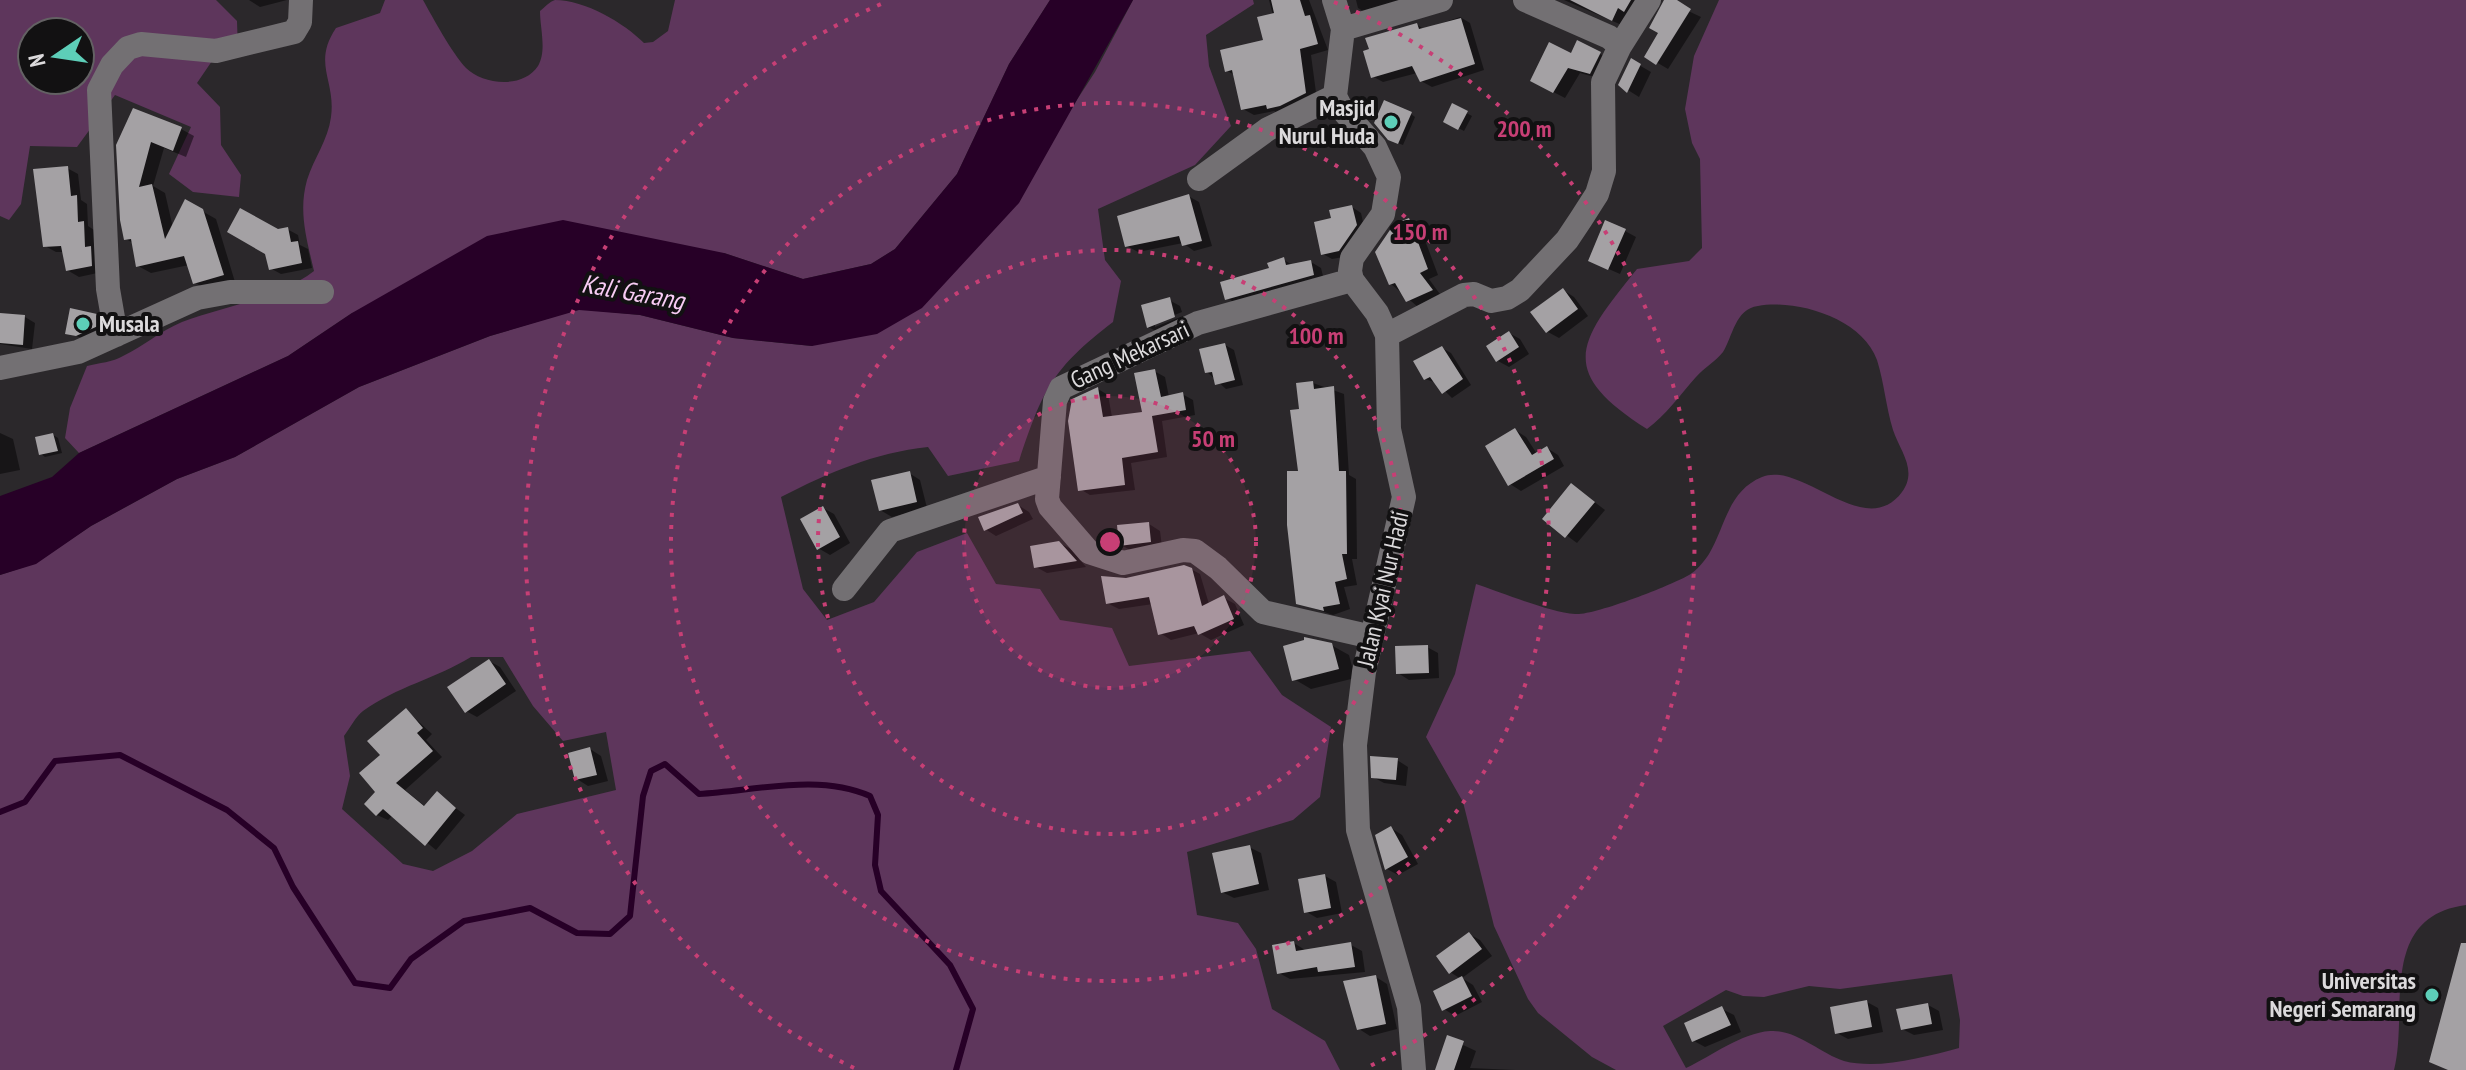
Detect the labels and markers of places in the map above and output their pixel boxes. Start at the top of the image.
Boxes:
place label: Masjid Nurul Huda [1279,92,1375,151]
marker: Masjid Nurul Huda [1382,113,1400,131]
place label: Musala [99,308,160,339]
marker: Musala [74,315,92,333]
centre of rings [1096,528,1124,556]
place label: Universitas Negeri Semarang [2270,965,2416,1024]
marker: Universitas Negeri Semarang [2423,986,2441,1004]

